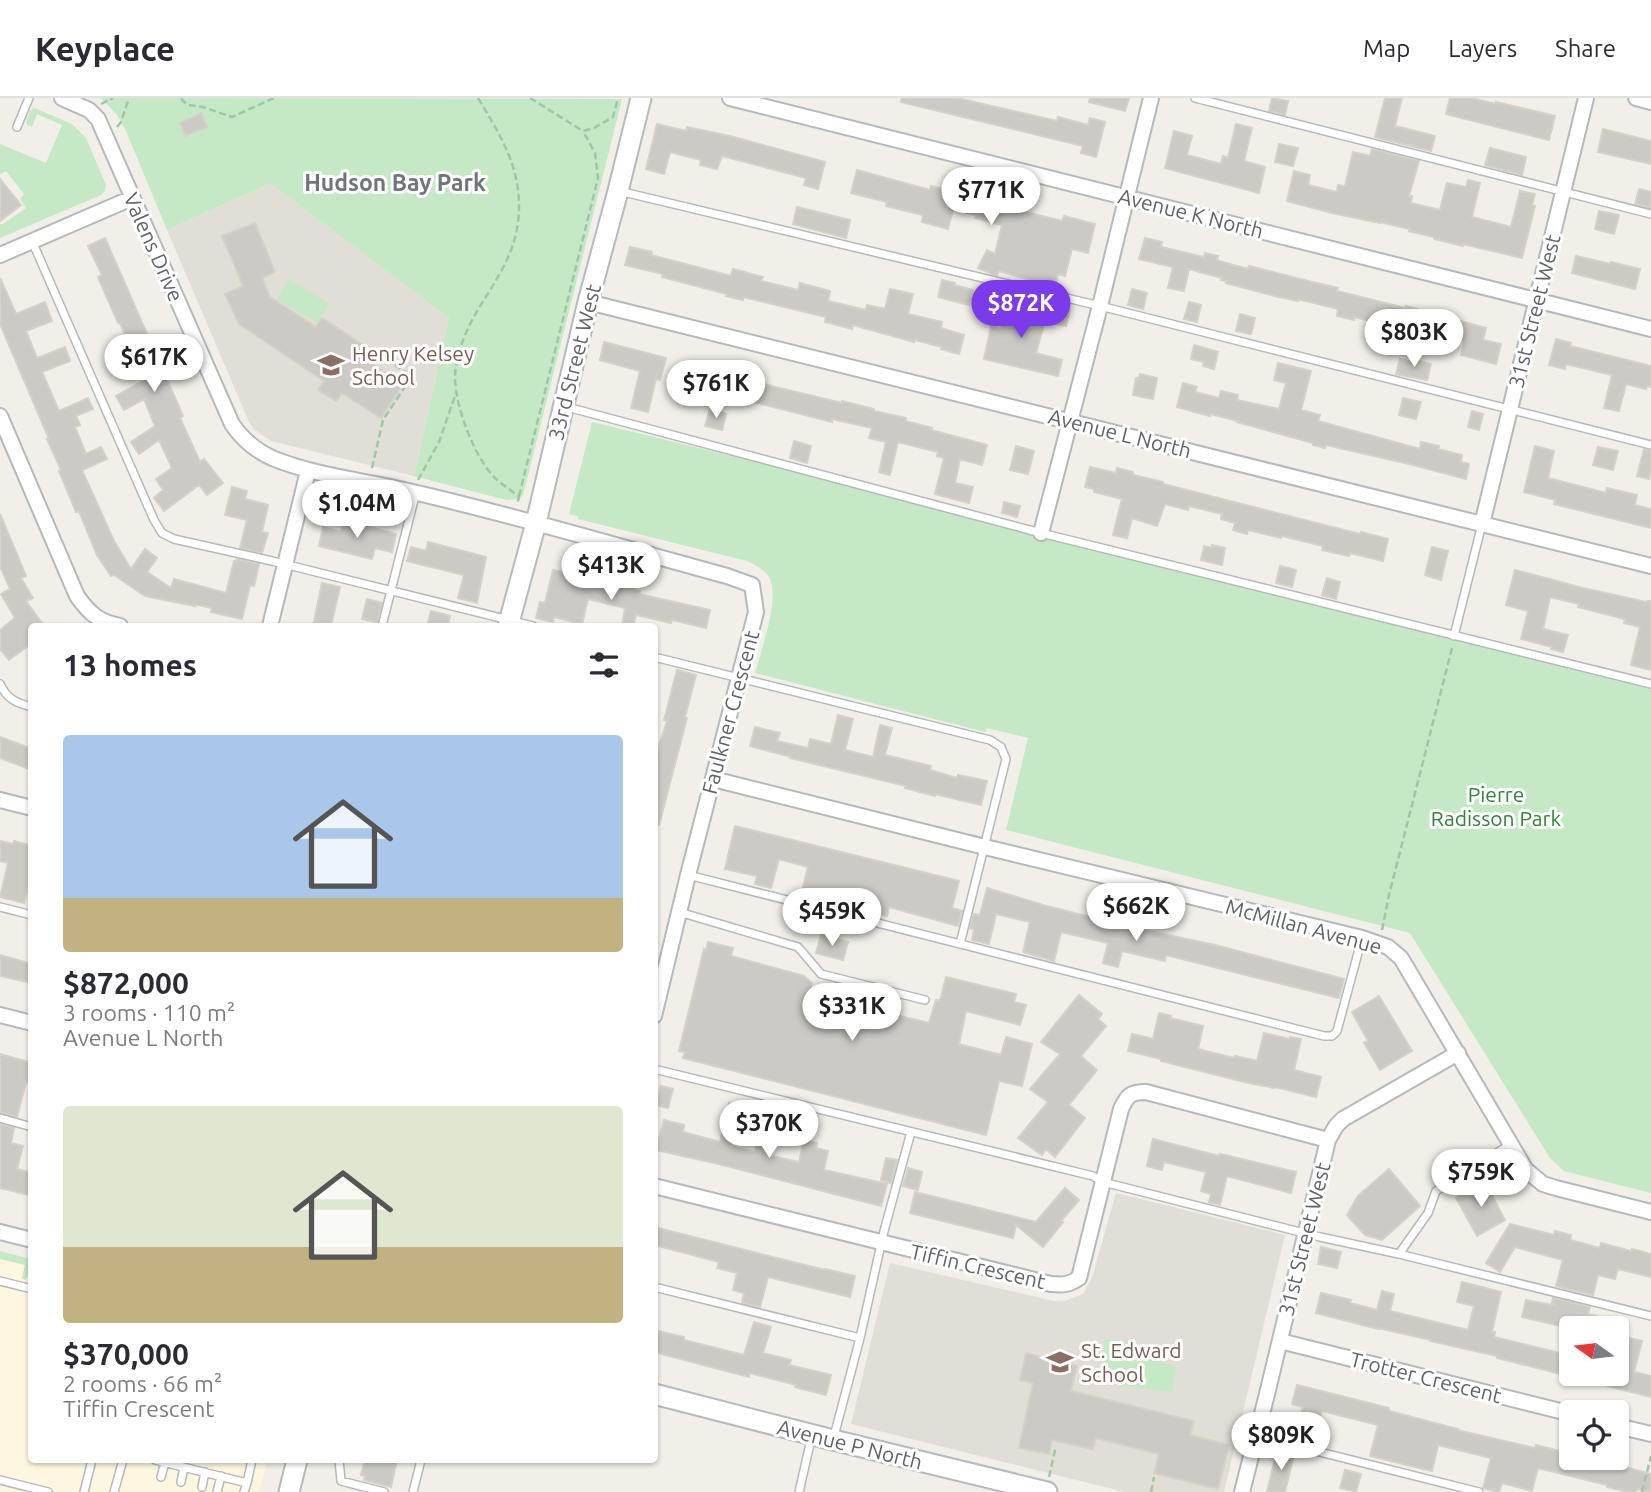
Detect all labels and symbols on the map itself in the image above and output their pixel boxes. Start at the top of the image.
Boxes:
pin: $771K [942,167,1040,227]
district label: Hudson Bay Park [304,170,486,195]
street label: Avenue K North [1116,183,1266,243]
street label: Valens Drive [119,189,189,305]
street label: 31st Street West [1503,232,1565,390]
pin: $872K [972,280,1070,340]
street label: 33rd Street West [543,281,605,443]
pin: $803K [1365,310,1463,369]
pin: $617K [105,334,203,394]
place label: Henry Kelsey School [352,341,474,389]
school or university icon: Henry Kelsey School [316,350,346,380]
pin: $761K [667,360,765,420]
street label: Avenue L North [1046,404,1194,462]
pin: $1.04M [300,480,414,540]
pin: $413K [562,542,660,602]
street label: Faulkner Crescent [697,627,763,797]
park label: Pierre Radisson Park [1431,782,1562,830]
pin: $662K [1087,884,1185,943]
pin: $459K [783,888,881,948]
street label: McMillan Avenue [1223,894,1385,958]
pin: $331K [803,984,901,1043]
pin: $370K [720,1100,818,1160]
pin: $759K [1432,1150,1530,1209]
street label: 31st Street West [1273,1160,1335,1318]
street label: Tiffin Crescent [908,1239,1048,1293]
north arrow [1559,1316,1629,1386]
place label: St. Edward School [1081,1338,1182,1386]
school or university icon: St. Edward School [1045,1347,1075,1377]
street label: Trotter Crescent [1348,1347,1504,1407]
pin: $809K [1232,1412,1330,1472]
street label: Avenue P North [775,1414,925,1474]

